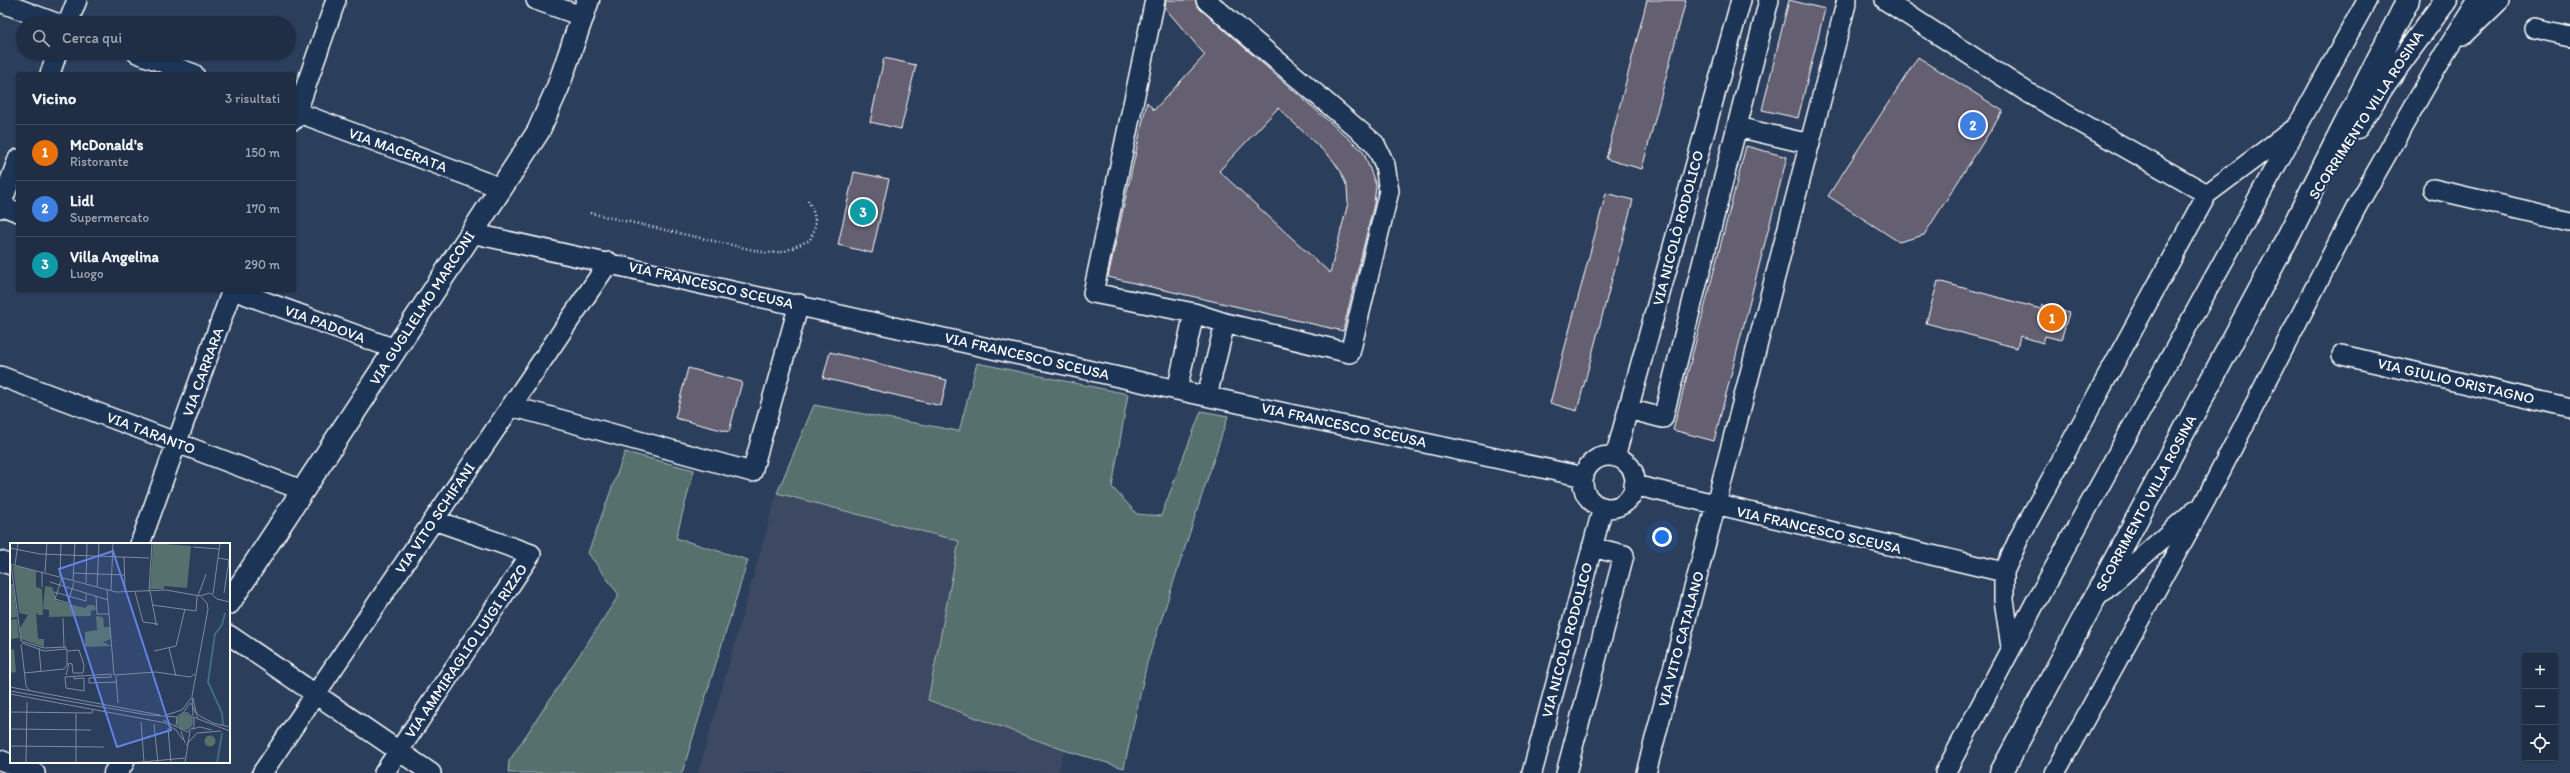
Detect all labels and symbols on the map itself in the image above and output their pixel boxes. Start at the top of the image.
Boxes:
street label: SCORRIMENTO VILLA ROSINA [2305,27,2427,203]
pin: 2 [1960,110,1986,140]
street label: VIA MACERATA [346,124,450,176]
street label: VIA NICOLÒ RODOLICO [1649,148,1707,307]
pin: 3 [850,197,876,227]
street label: VIA GUGLIELMO MARCONI [365,228,479,388]
street label: VIA FRANCESCO SCEUSA [627,257,796,313]
street label: VIA PADOVA [282,301,368,347]
pin: 1 [2039,303,2065,333]
street label: VIA CARRARA [179,325,228,419]
street label: VIA FRANCESCO SCEUSA [943,328,1112,384]
street label: VIA GIULIO ORISTAGNO [2376,354,2536,408]
street label: VIA FRANCESCO SCEUSA [1260,399,1429,451]
street label: VIA TARANTO [104,408,198,458]
street label: SCORRIMENTO VILLA ROSINA [2092,411,2200,594]
street label: VIA VITO SCHIFANI [391,459,479,577]
street label: VIA FRANCESCO SCEUSA [1735,502,1904,558]
your location [1652,527,1672,547]
inset map [10,543,230,763]
street label: VIA AMMIRAGLIO LUIGI RIZZO [401,560,531,742]
street label: VIA NICOLÒ RODOLICO [1538,560,1596,719]
street label: VIA VITO CATALANO [1654,569,1708,709]

